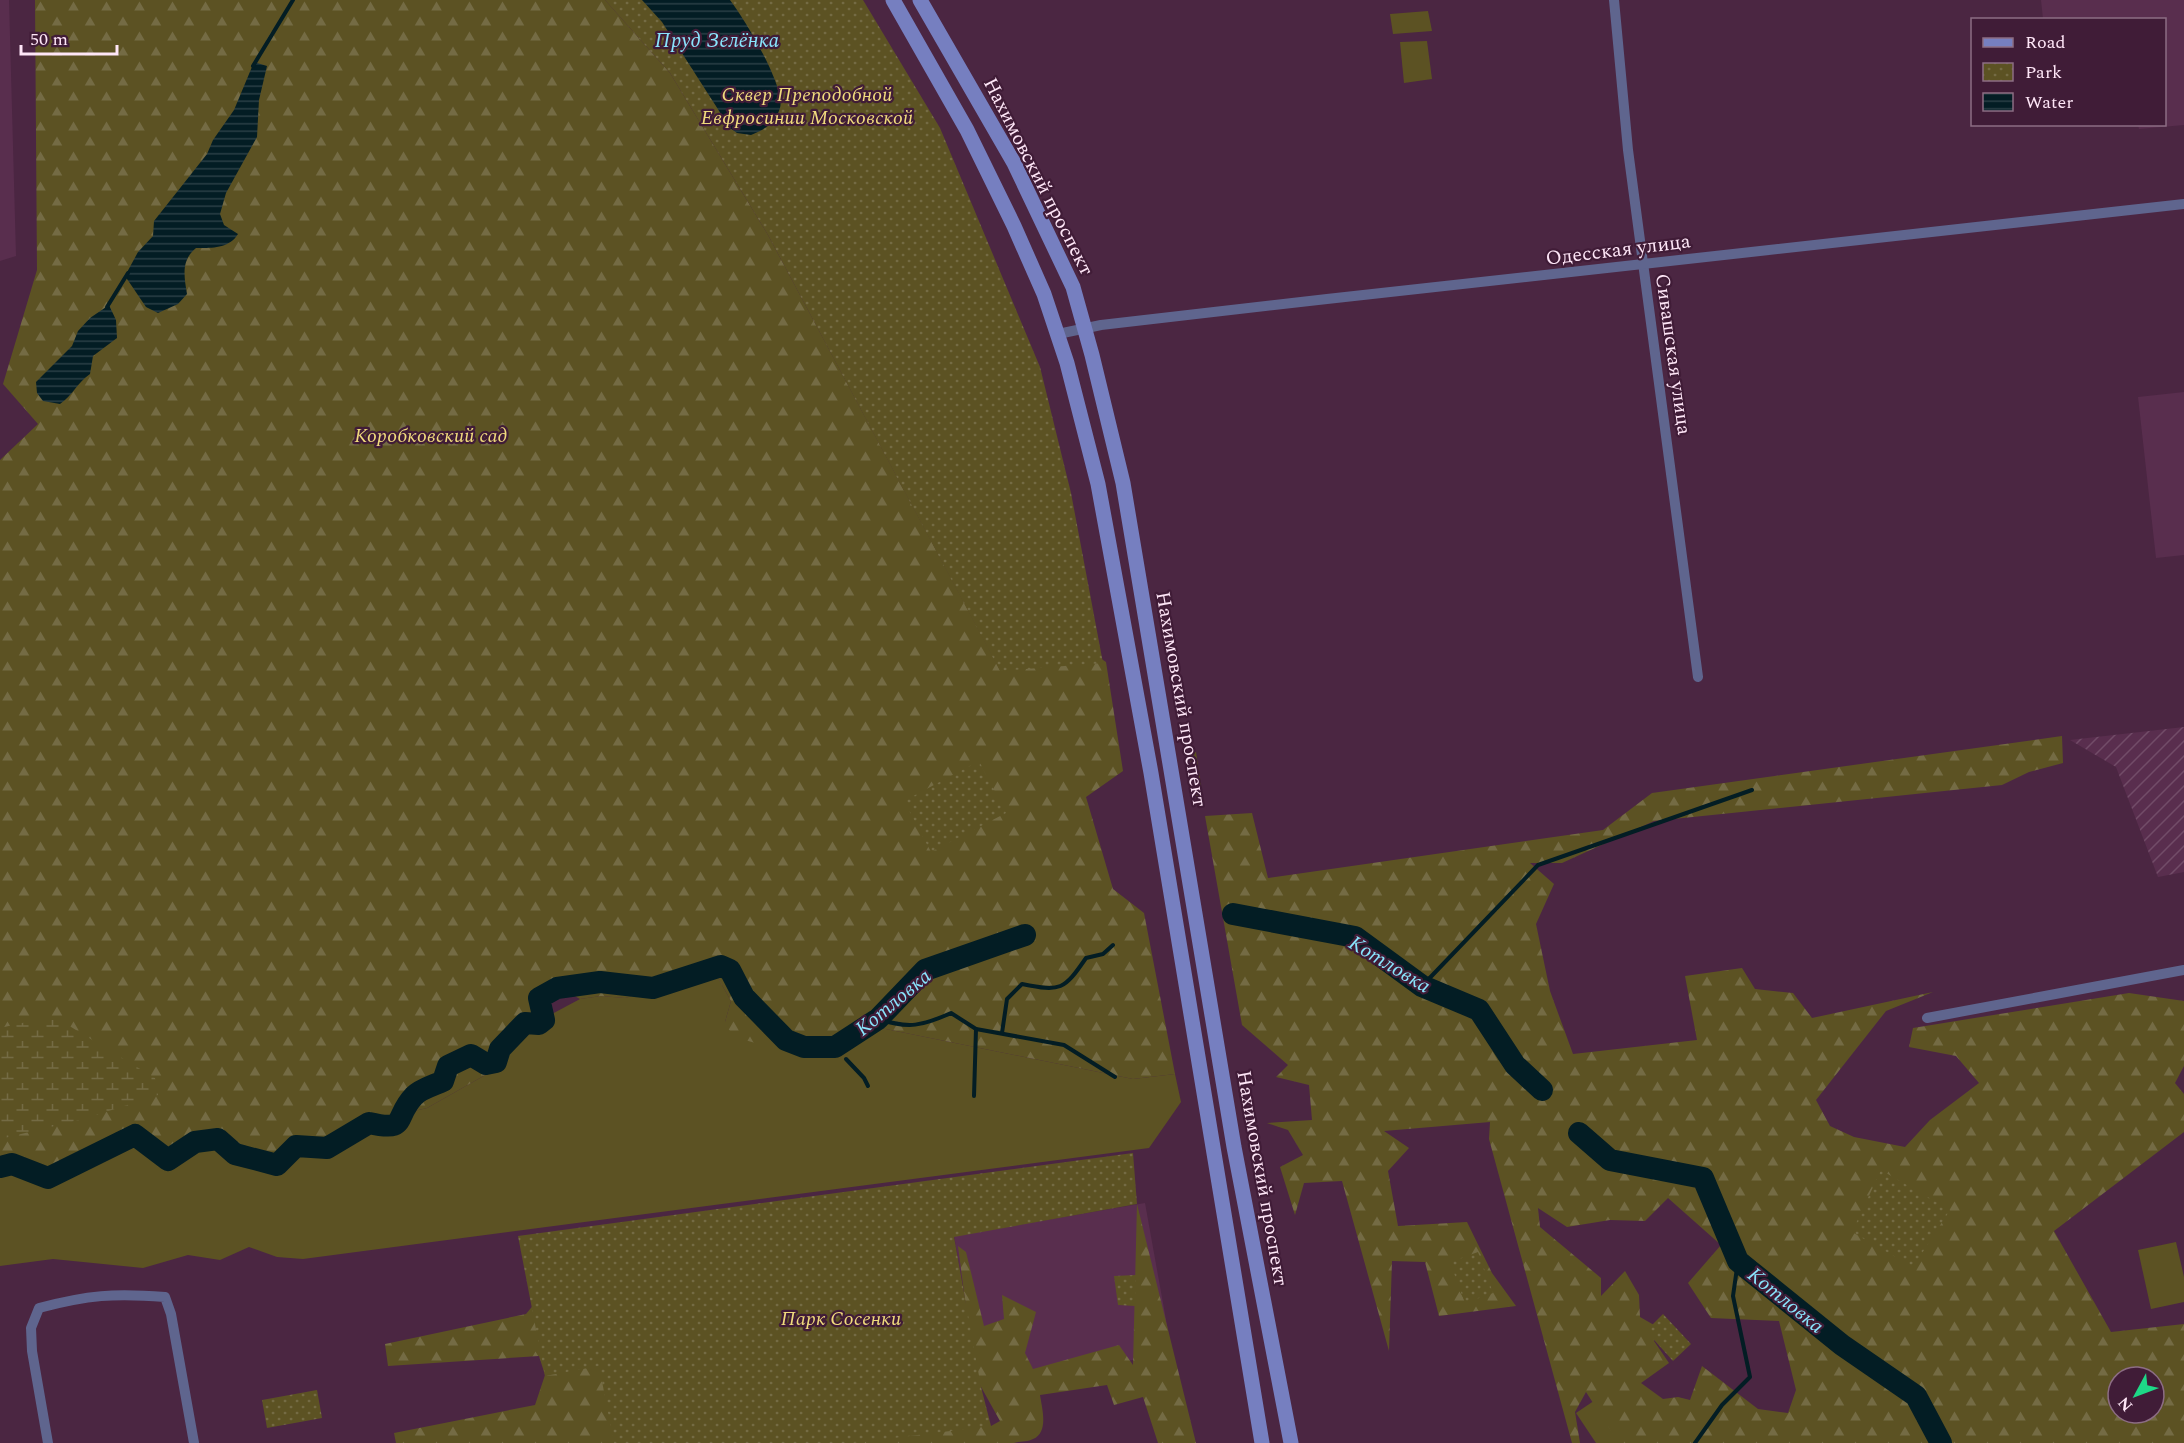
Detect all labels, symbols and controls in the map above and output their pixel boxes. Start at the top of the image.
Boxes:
scale bar [21,18,117,56]
legend [1971,18,2166,126]
water label: Пруд Зелёнка [655,25,780,57]
text: 50 m [30,26,68,53]
text: Road [2025,29,2066,56]
text: Park [2025,59,2062,86]
street label: Нахимовский проспект [975,72,1101,281]
park label: Сквер Преподобной Евфросинии Московской [701,80,914,133]
text: Water [2025,89,2073,116]
street label: Одесская улица [1544,226,1693,274]
street label: Сивашская улица [1647,271,1699,437]
park label: Коробковский сад [354,421,508,451]
street label: Нахимовский проспект [1147,589,1215,809]
water label: Котловка [1342,928,1437,1002]
water label: Котловка [848,961,939,1044]
street label: Нахимовский проспект [1228,1068,1296,1288]
water label: Котловка [1740,1260,1831,1342]
park label: Парк Сосенки [781,1304,902,1334]
north arrow [2106,1365,2166,1425]
text: N [2112,1391,2139,1417]

